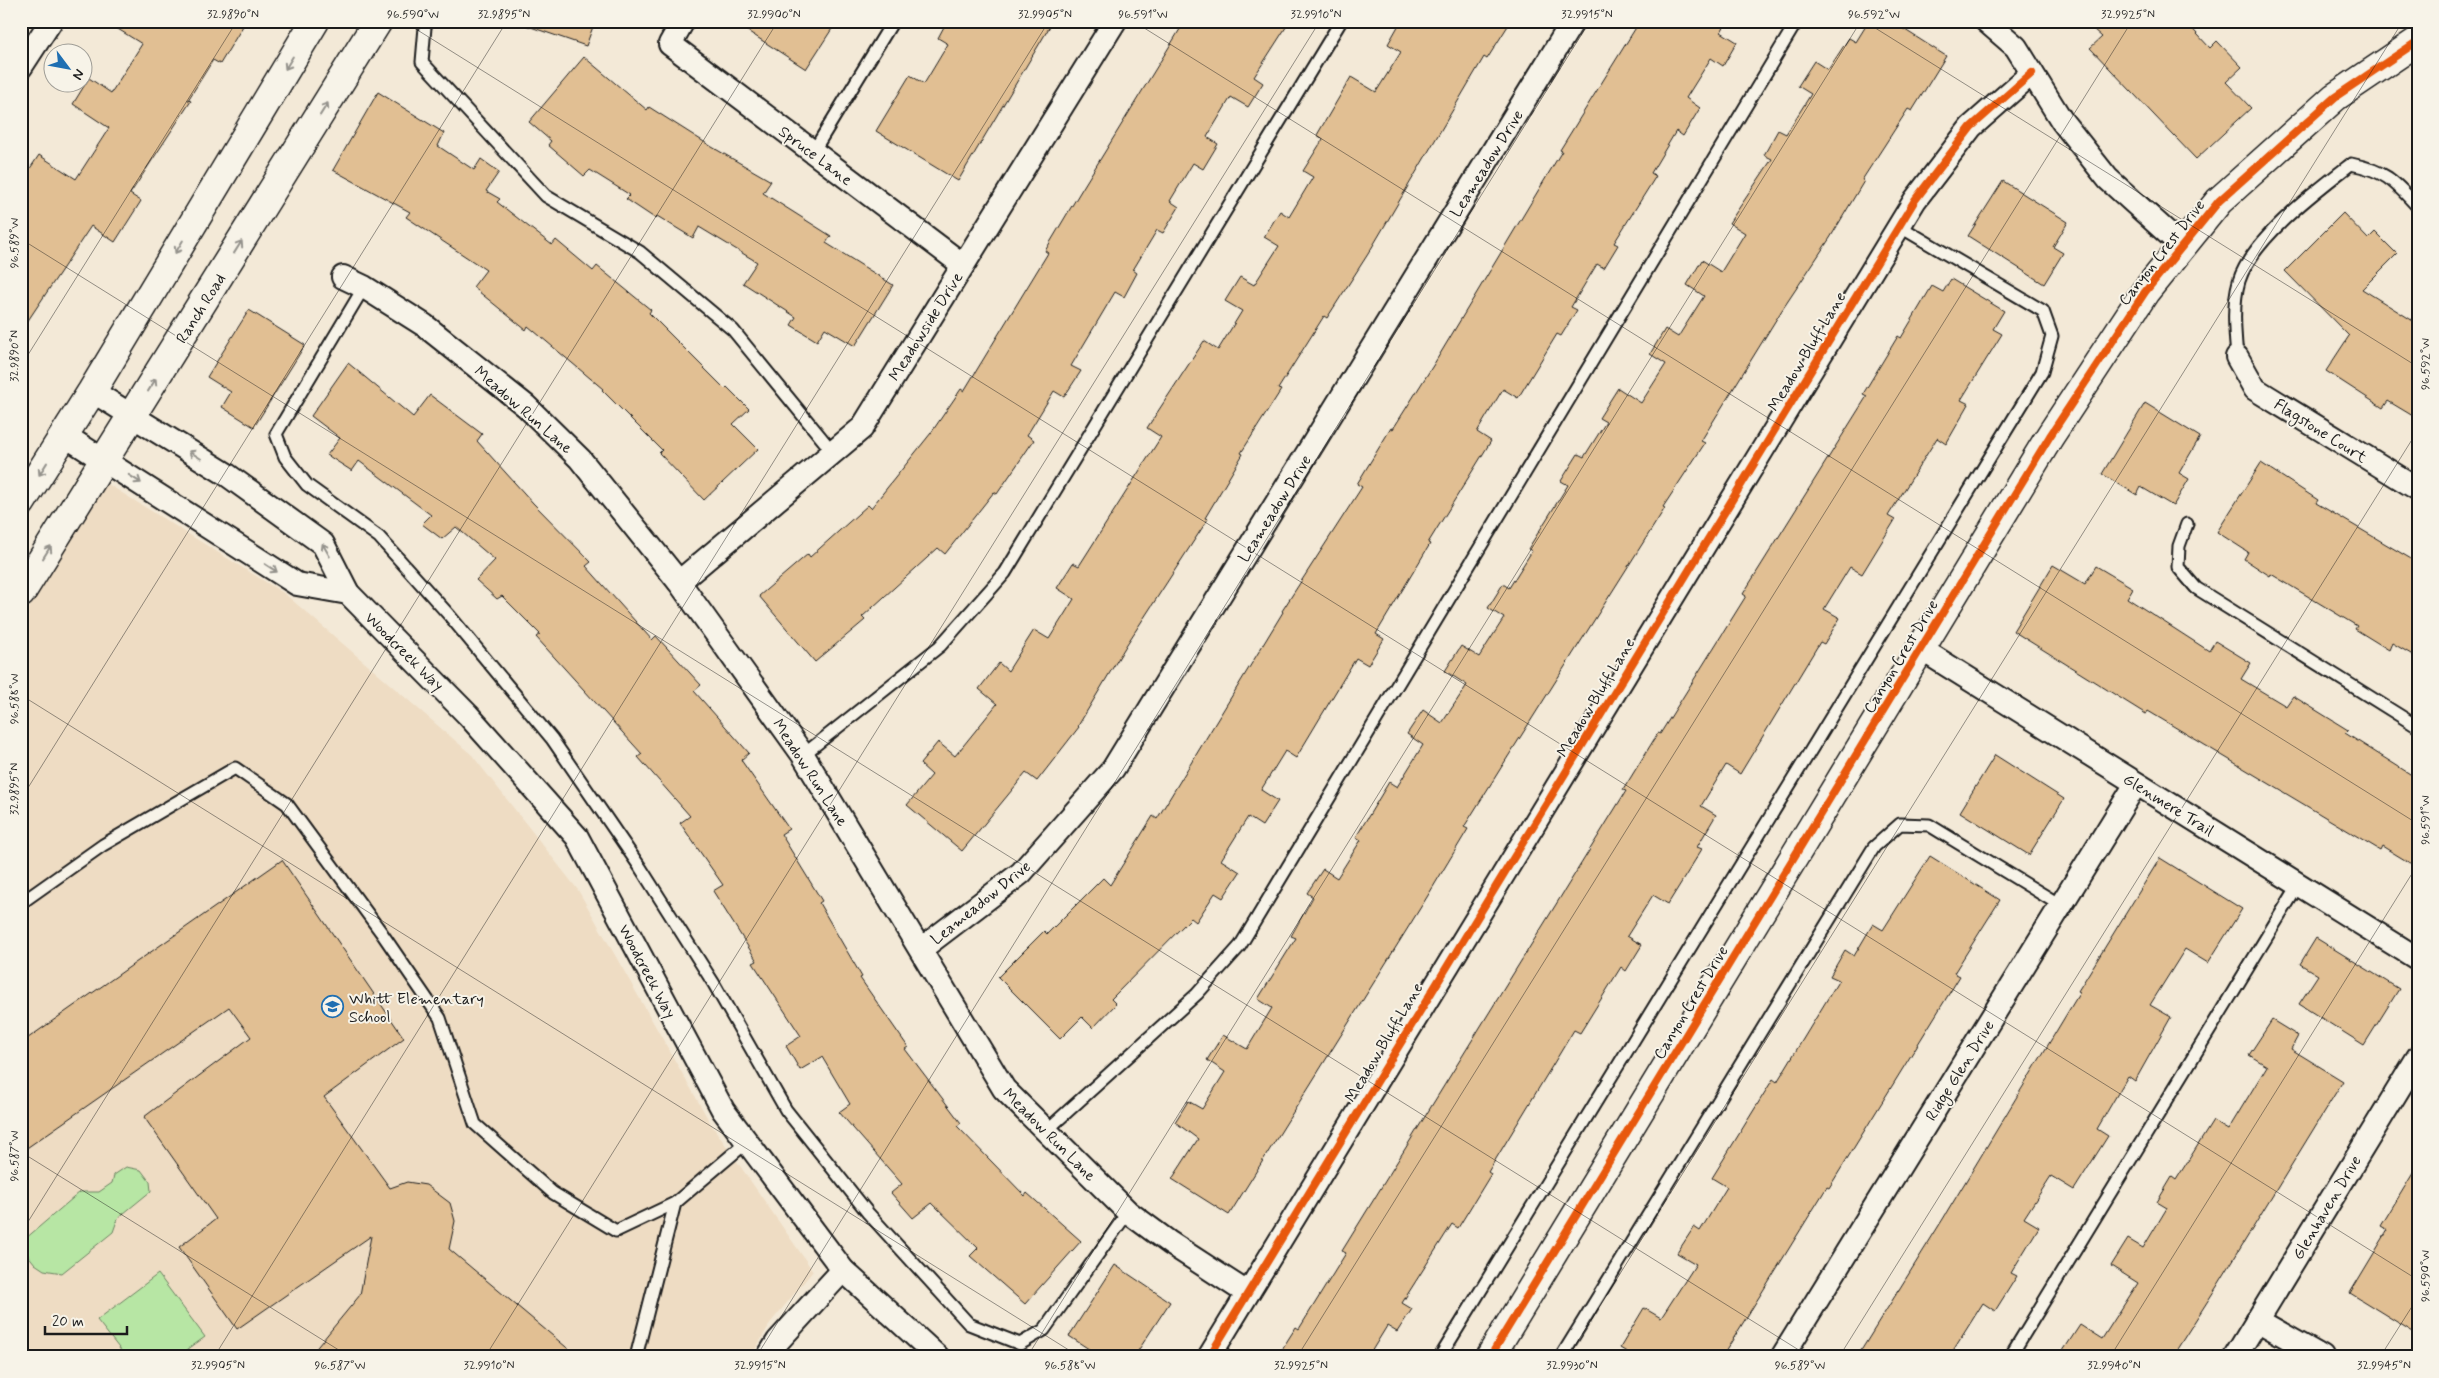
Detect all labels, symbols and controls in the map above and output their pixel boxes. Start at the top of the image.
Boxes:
text: 32.9890°N [207,7,259,23]
text: 96.590°W [387,7,439,23]
text: 32.9895°N [478,7,530,23]
text: 32.9900°N [747,7,801,23]
text: 32.9905°N [1018,7,1072,23]
text: 96.591°W [1118,7,1168,23]
text: 32.9910°N [1290,7,1342,23]
text: 32.9915°N [1561,7,1613,23]
text: 96.592°W [1848,7,1900,23]
text: 32.9925°N [2101,7,2155,23]
north arrow [42,42,92,92]
one-way arrow [284,56,294,70]
text: N [68,66,88,83]
one-way arrow [319,102,329,116]
street label: Leameadow Drive [1446,106,1529,221]
street label: Spruce Lane [774,122,856,191]
street label: Canyon Crest Drive [2114,196,2210,310]
text: 96.589°W [7,218,23,268]
one-way arrow [173,240,183,254]
one-way arrow [233,240,243,254]
street label: Meadowside Drive [884,268,968,385]
street label: Ranch Road [172,270,231,348]
street label: Meadow Bluff Lane [1763,288,1851,415]
text: 32.9890°N [7,330,23,382]
text: 96.592°W [2418,338,2434,390]
street label: Meadow Run Lane [469,362,577,459]
one-way arrow [147,378,158,392]
street label: Flagstone Court [2269,394,2371,469]
one-way arrow [188,450,202,460]
street label: Leameadow Drive [1234,451,1317,566]
one-way arrow [37,462,48,476]
one-way arrow [127,475,141,485]
one-way arrow [320,544,330,558]
one-way arrow [43,546,53,560]
one-way arrow [264,563,278,573]
street label: Canyon Crest Drive [1859,596,1944,718]
street label: Woodcreek Way [360,608,448,696]
street label: Meadow Bluff Lane [1552,634,1640,761]
text: 96.588°W [7,674,23,724]
street label: Meadow Run Lane [767,715,853,831]
text: 32.9895°N [7,763,23,815]
street label: Glenmere Trail [2119,769,2218,842]
text: 96.591°W [2418,795,2434,845]
street label: Leameadow Drive [927,856,1035,950]
street label: Woodcreek Way [613,921,680,1022]
street label: Canyon Crest Drive [1649,942,1734,1064]
street label: Meadow Bluff Lane [1340,979,1428,1106]
place label: Whitt Elementary School [349,989,484,1028]
school or university icon: Whitt Elementary School [321,995,345,1019]
street label: Ridge Glen Drive [1921,1017,2000,1126]
street label: Meadow Run Lane [998,1084,1101,1187]
text: 96.587°W [7,1131,23,1181]
street label: Glenhaven Drive [2288,1152,2367,1264]
text: 96.590°W [2418,1250,2434,1302]
scale bar [45,1303,128,1335]
text: 20 m [52,1312,84,1332]
text: 32.9905°N [191,1358,245,1374]
text: 96.587°W [315,1358,365,1374]
text: 32.9910°N [463,1358,515,1374]
text: 32.9915°N [734,1358,786,1374]
text: 96.588°W [1045,1358,1095,1374]
text: 32.9925°N [1274,1358,1328,1374]
text: 32.9930°N [1546,1358,1598,1374]
text: 96.589°W [1775,1358,1825,1374]
text: 32.9940°N [2087,1358,2141,1374]
text: 32.9945°N [2357,1358,2411,1374]

